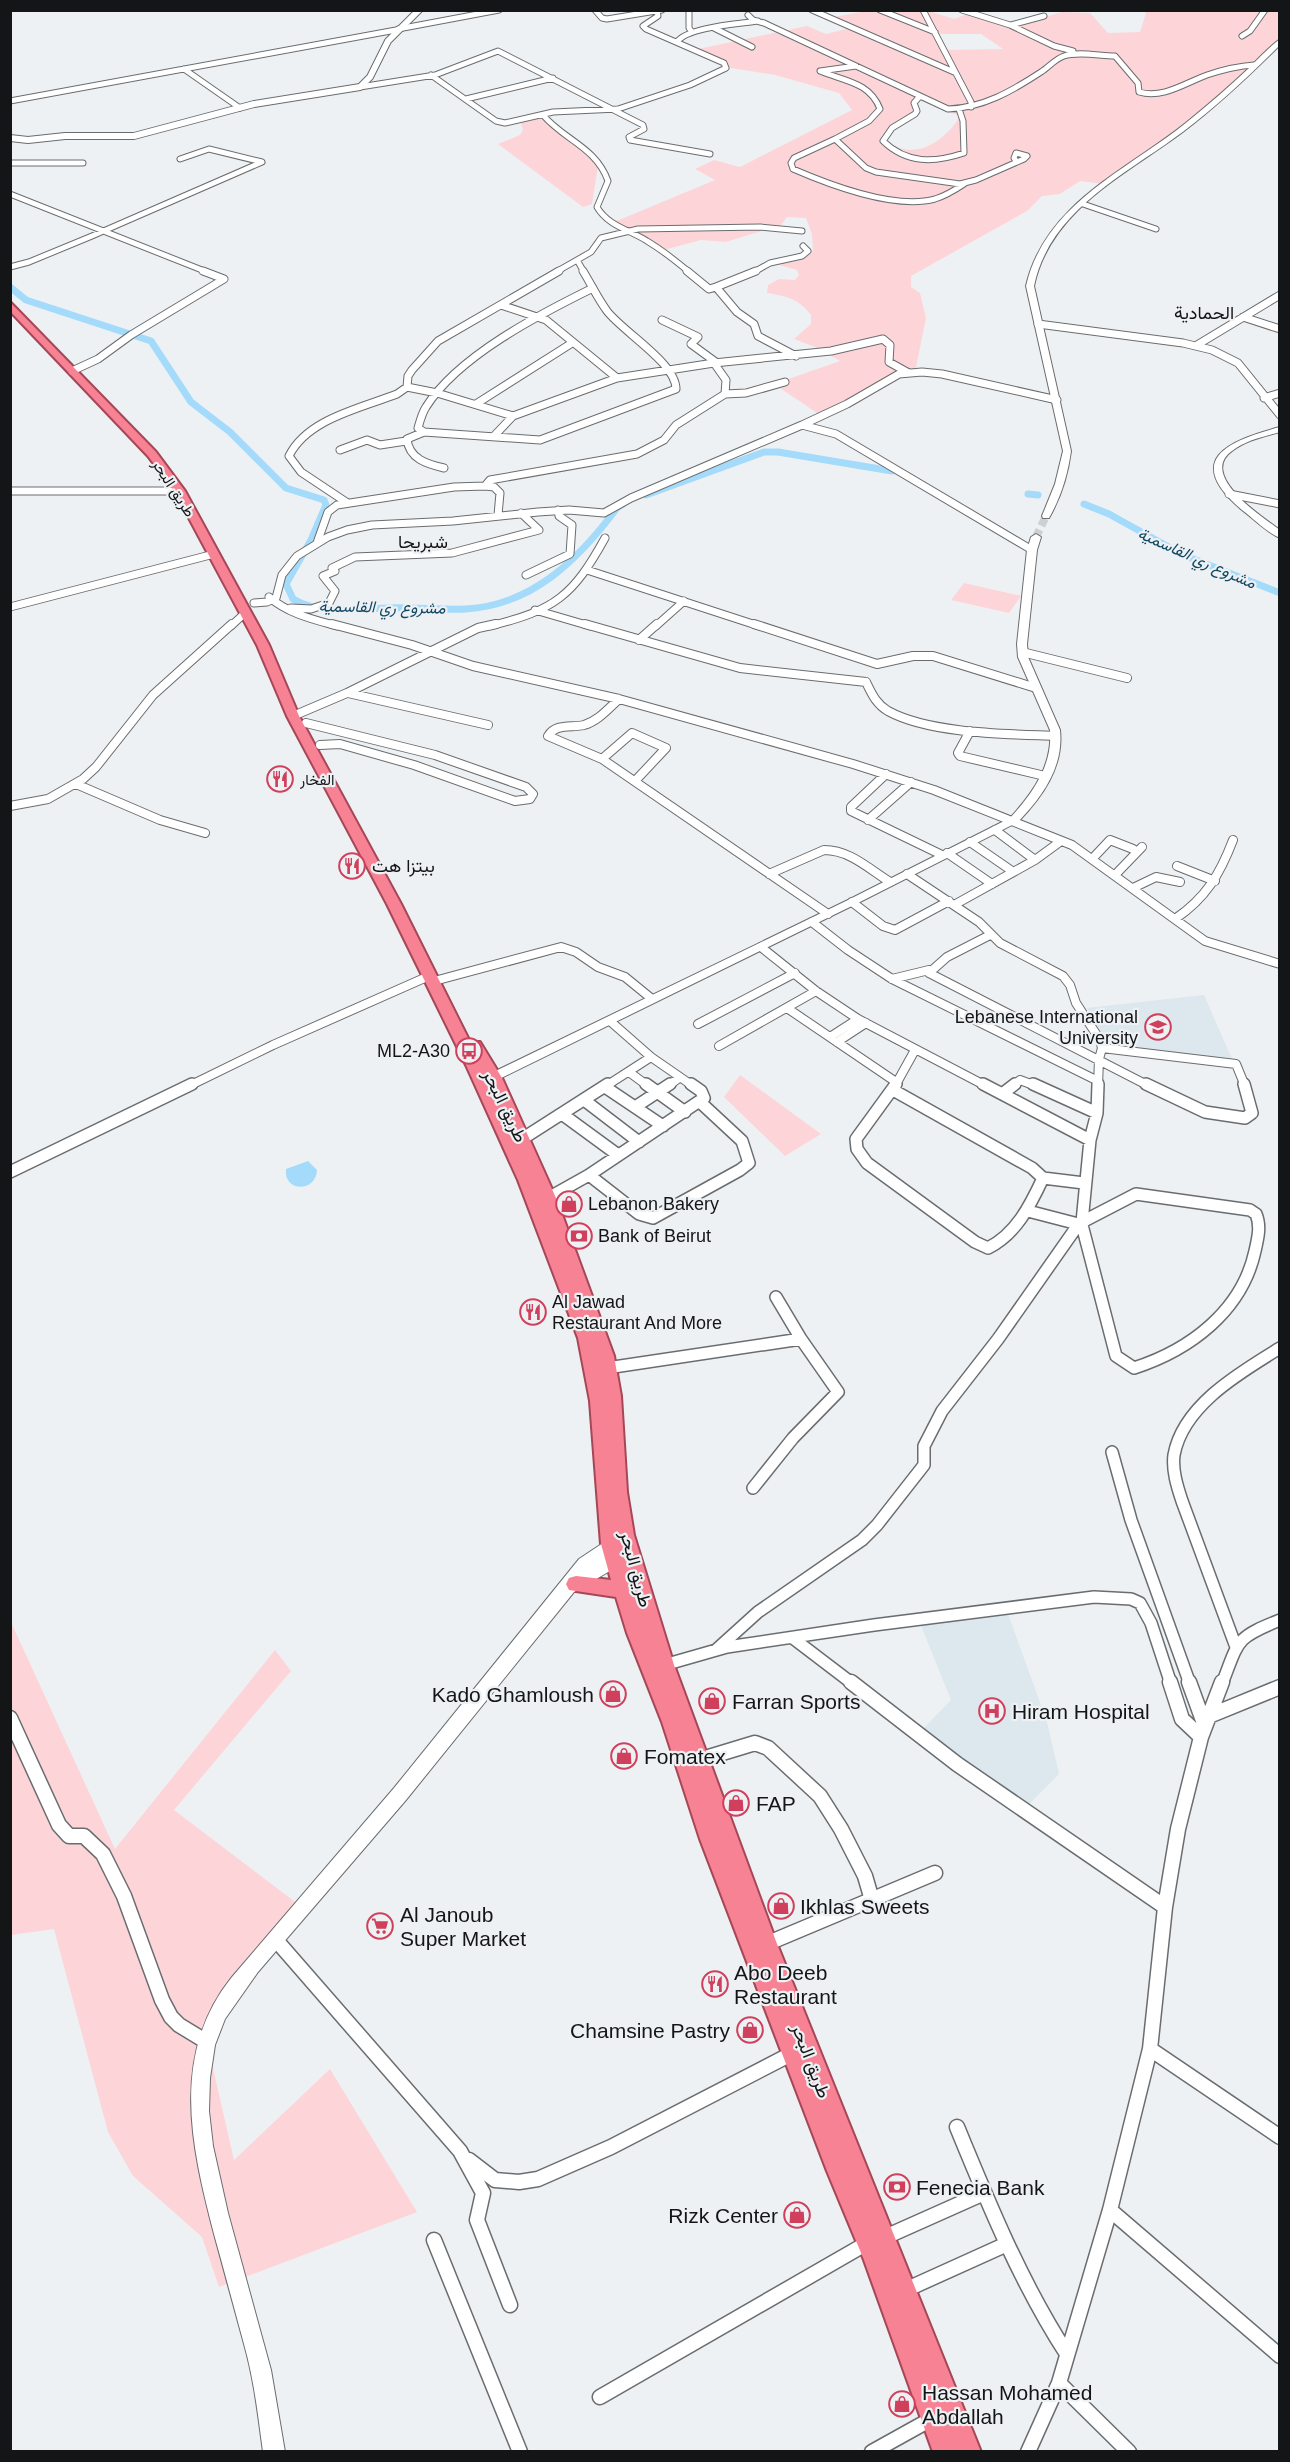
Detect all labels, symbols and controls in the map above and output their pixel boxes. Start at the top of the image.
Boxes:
district label: الحمادية [1174,303,1234,323]
street label: طريق البحر [147,455,199,521]
water label: مشروع ري القاسمية [1133,524,1259,596]
district label: شبريحا [398,532,448,553]
water label: مشروع ري القاسمية [318,597,446,622]
restaurant icon: الفخار [265,764,295,794]
place label: الفخار [299,771,335,789]
restaurant icon: بيتزا هت [337,851,367,881]
place label: بيتزا هت [372,856,435,877]
place label: Lebanese International University [955,1007,1138,1048]
school or university icon: Lebanese International University [1143,1012,1173,1042]
bus stop icon: ML2-A30 [454,1036,484,1066]
place label: ML2-A30 [377,1041,450,1061]
street label: طريق البحر [478,1066,531,1146]
shop icon: Lebanon Bakery [554,1189,584,1219]
place label: Lebanon Bakery [588,1194,719,1214]
bank icon: Bank of Beirut [564,1221,594,1251]
place label: Bank of Beirut [598,1226,711,1246]
place label: Al Jawad Restaurant And More [552,1292,722,1333]
restaurant icon: Al Jawad Restaurant And More [518,1297,548,1327]
street label: طريق البحر [615,1528,656,1610]
shop icon: Kado Ghamloush [598,1679,628,1709]
place label: Kado Ghamloush [432,1683,594,1706]
shop icon: Farran Sports [697,1686,727,1716]
place label: Farran Sports [732,1690,860,1713]
hospital icon: Hiram Hospital [977,1696,1007,1726]
place label: Hiram Hospital [1012,1700,1150,1723]
shop icon: Fomatex [609,1741,639,1771]
place label: Fomatex [644,1745,726,1768]
shop icon: FAP [721,1788,751,1818]
place label: FAP [756,1792,796,1815]
shop icon: Ikhlas Sweets [766,1891,796,1921]
place label: Ikhlas Sweets [800,1895,930,1918]
place label: Al Janoub Super Market [400,1903,526,1950]
supermarket icon: Al Janoub Super Market [365,1911,395,1941]
place label: Abo Deeb Restaurant [734,1961,837,2008]
restaurant icon: Abo Deeb Restaurant [700,1969,730,1999]
shop icon: Chamsine Pastry [735,2015,765,2045]
place label: Chamsine Pastry [570,2019,730,2042]
street label: طريق البحر [786,2020,834,2101]
bank icon: Fenecia Bank [882,2172,912,2202]
place label: Fenecia Bank [916,2176,1045,2199]
shop icon: Rizk Center [782,2200,812,2230]
place label: Rizk Center [668,2204,778,2227]
place label: Hassan Mohamed Abdallah [922,2381,1092,2428]
shop icon: Hassan Mohamed Abdallah [887,2389,917,2419]

